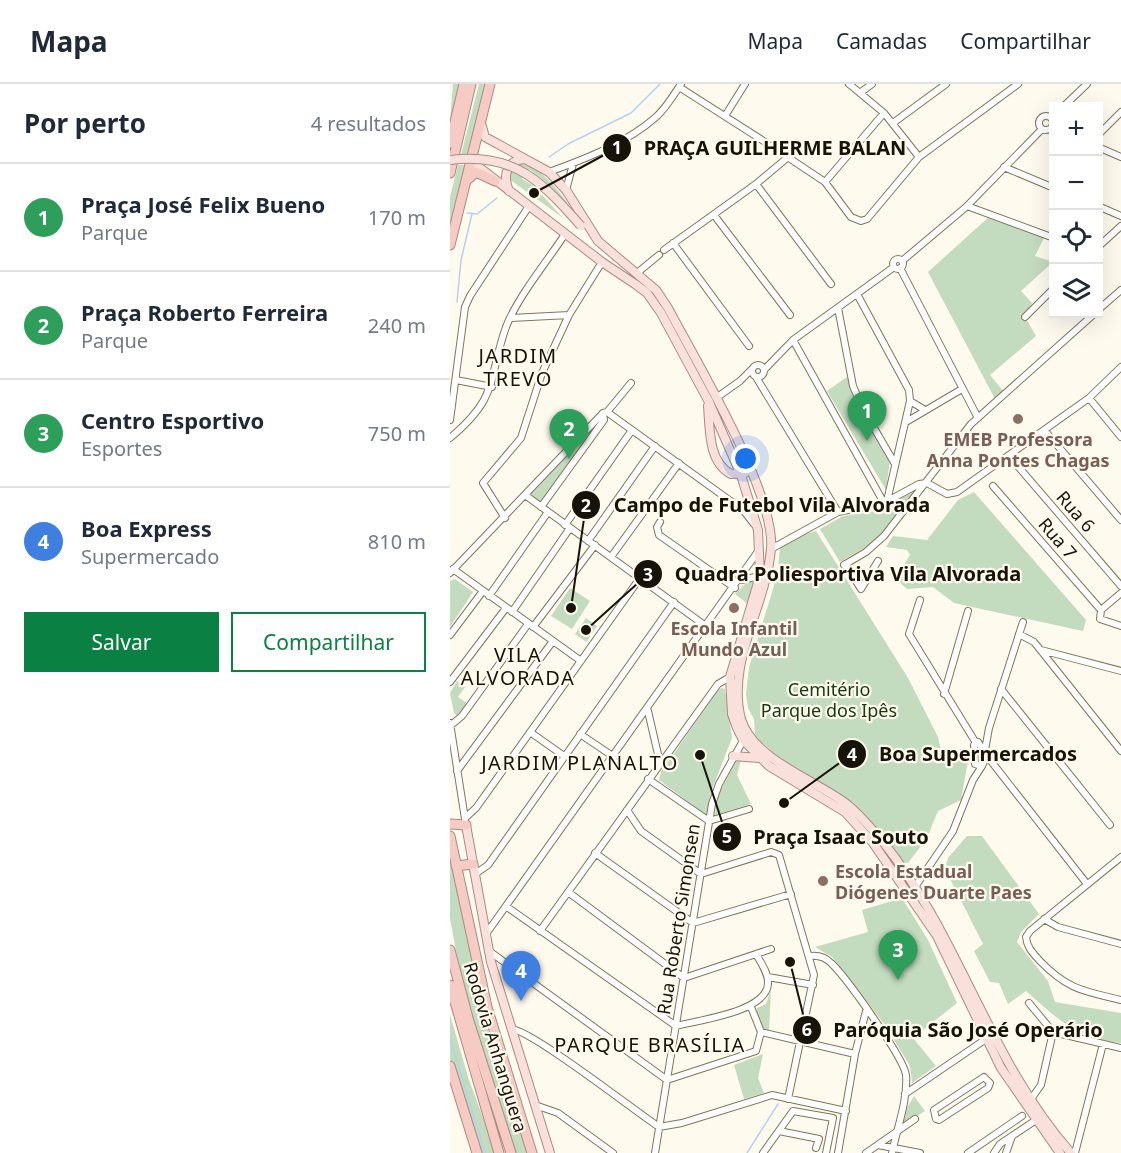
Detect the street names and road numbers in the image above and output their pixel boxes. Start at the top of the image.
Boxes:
street label: Rua 6 [1051,485,1101,537]
street label: Rua 7 [1033,512,1083,564]
street label: Rua Roberto Simonsen [651,822,705,1016]
street label: Rodovia Anhanguera [459,959,533,1135]

